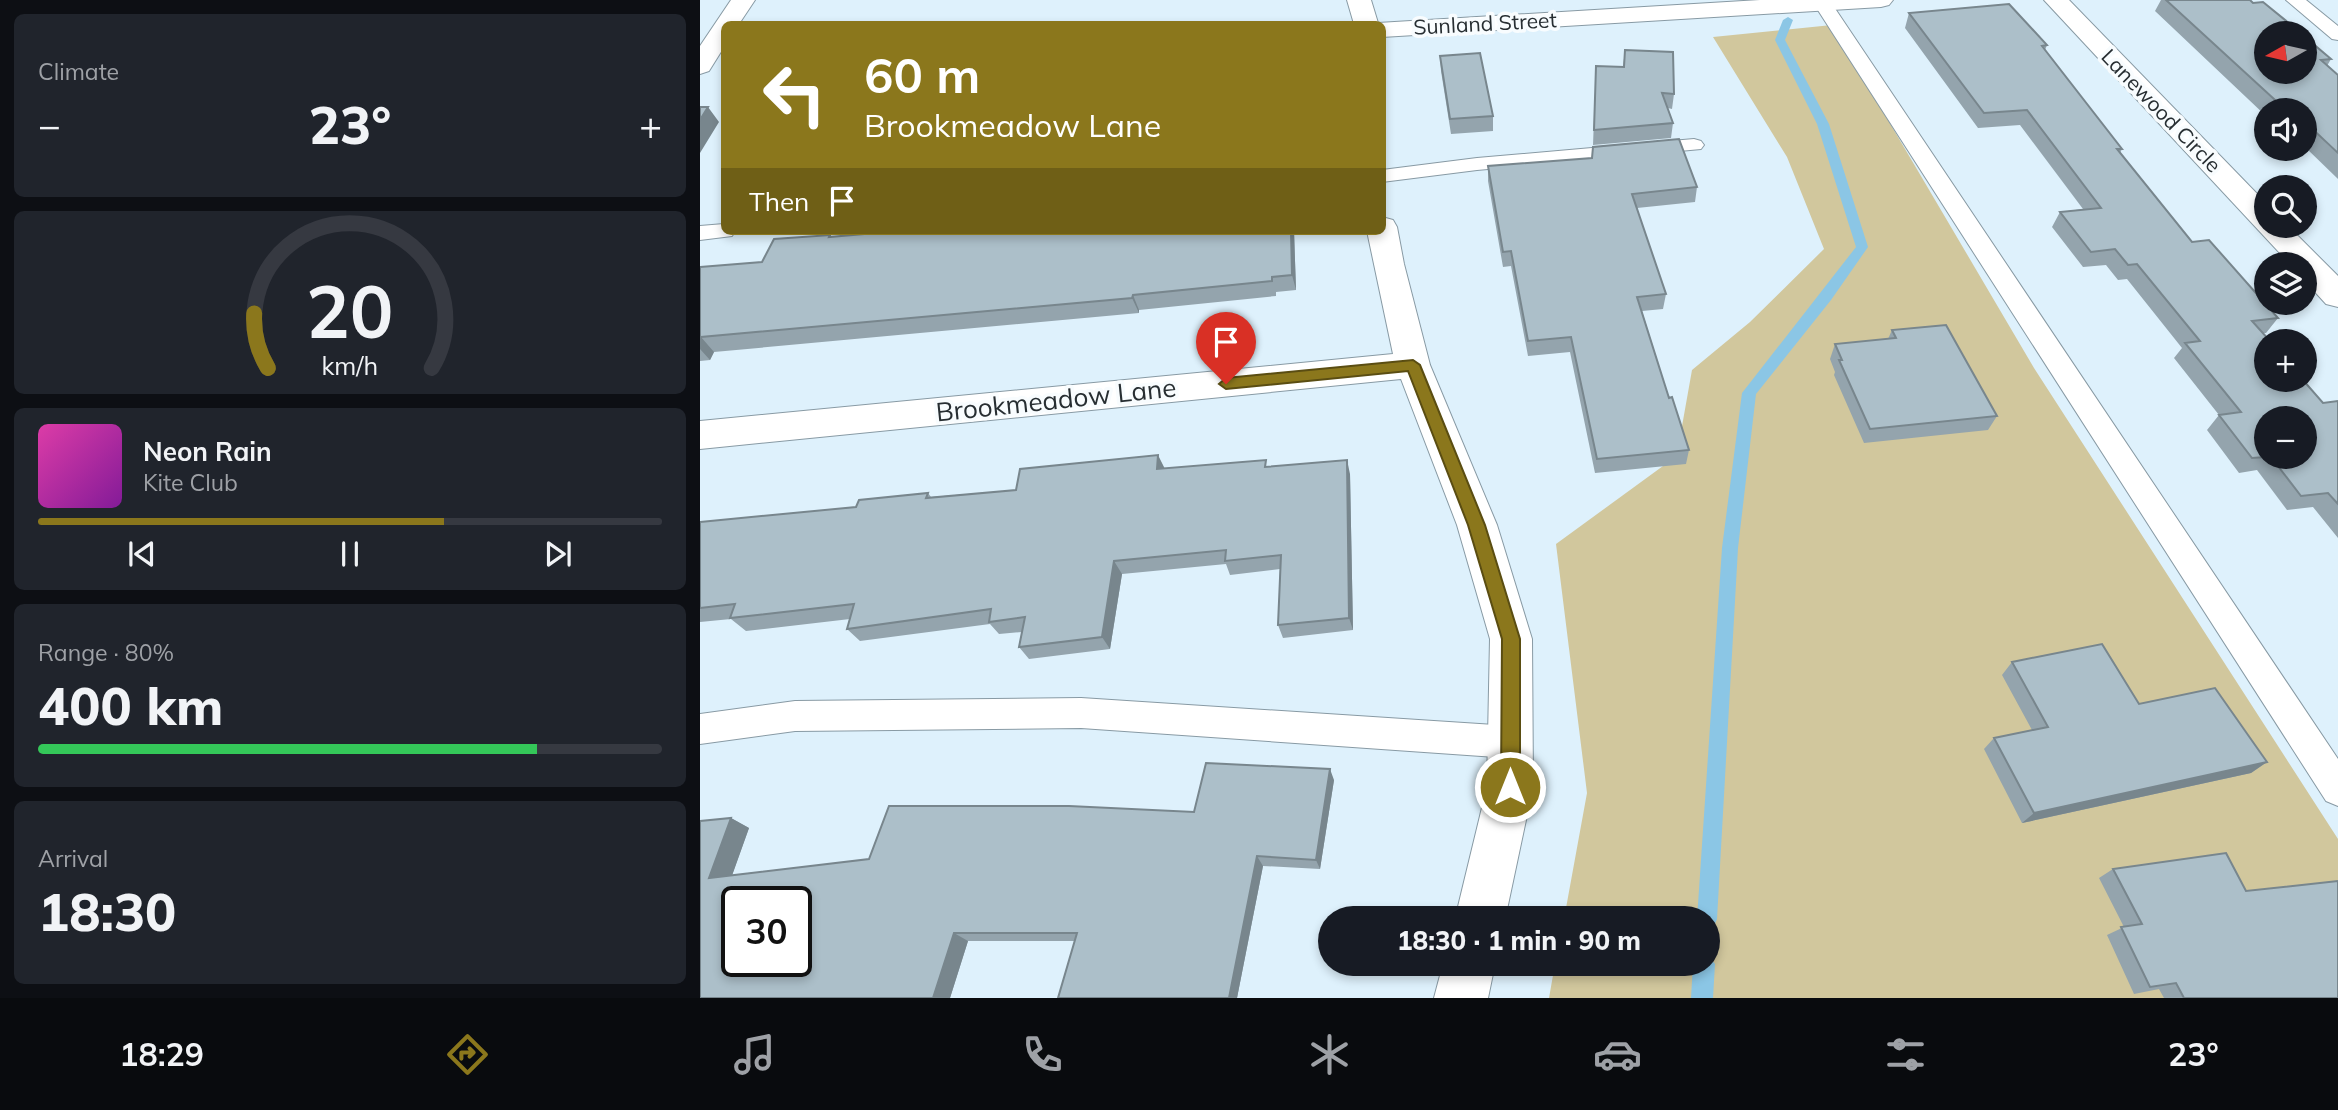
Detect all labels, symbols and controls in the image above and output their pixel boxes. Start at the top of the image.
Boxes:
street label: Sunland Street [1413,6,1557,40]
north arrow [2254,21,2317,84]
map controls [2254,21,2317,469]
street label: Lanewood Circle [2096,43,2227,177]
text: 60 m [864,44,980,105]
icon: left [749,49,840,140]
text: Climate [38,57,119,86]
text: 23° [309,92,391,157]
button: sound [2254,98,2317,161]
text: − [38,101,61,149]
text: + [639,101,662,149]
text: Brookmeadow Lane [864,105,1161,145]
button: search [2254,175,2317,238]
icon: arrive [823,182,861,220]
text: Then [749,185,809,218]
button: layers [2254,252,2317,315]
text: 20 [306,266,394,357]
pin [1196,312,1256,384]
icon: arrive [1207,323,1245,361]
button: + [2254,329,2317,392]
text: km/h [322,350,378,381]
street label: Brookmeadow Lane [934,370,1178,429]
button: − [2254,406,2317,469]
text: Neon Rain [143,435,272,468]
text: Kite Club [143,468,238,497]
icon: previous [123,535,161,573]
icon: pause [331,535,369,573]
icon: next [539,535,577,573]
text: Range · 80% [38,638,174,667]
text: 400 km [38,673,223,738]
position arrow [1473,750,1547,824]
text: Arrival [38,844,108,873]
text: 18:30 [38,879,176,944]
speed limit sign: 30 [721,886,812,977]
text: 18:30 · 1 min · 90 m [1397,924,1641,957]
icon: directions [443,1030,492,1079]
icon: music [730,1030,779,1079]
icon: phone [1018,1030,1067,1079]
icon: climate [1305,1030,1354,1079]
icon: car [1593,1030,1642,1079]
icon: filters [1881,1030,1930,1079]
text: 18:29 [119,1034,204,1074]
text: 23° [2168,1034,2219,1074]

